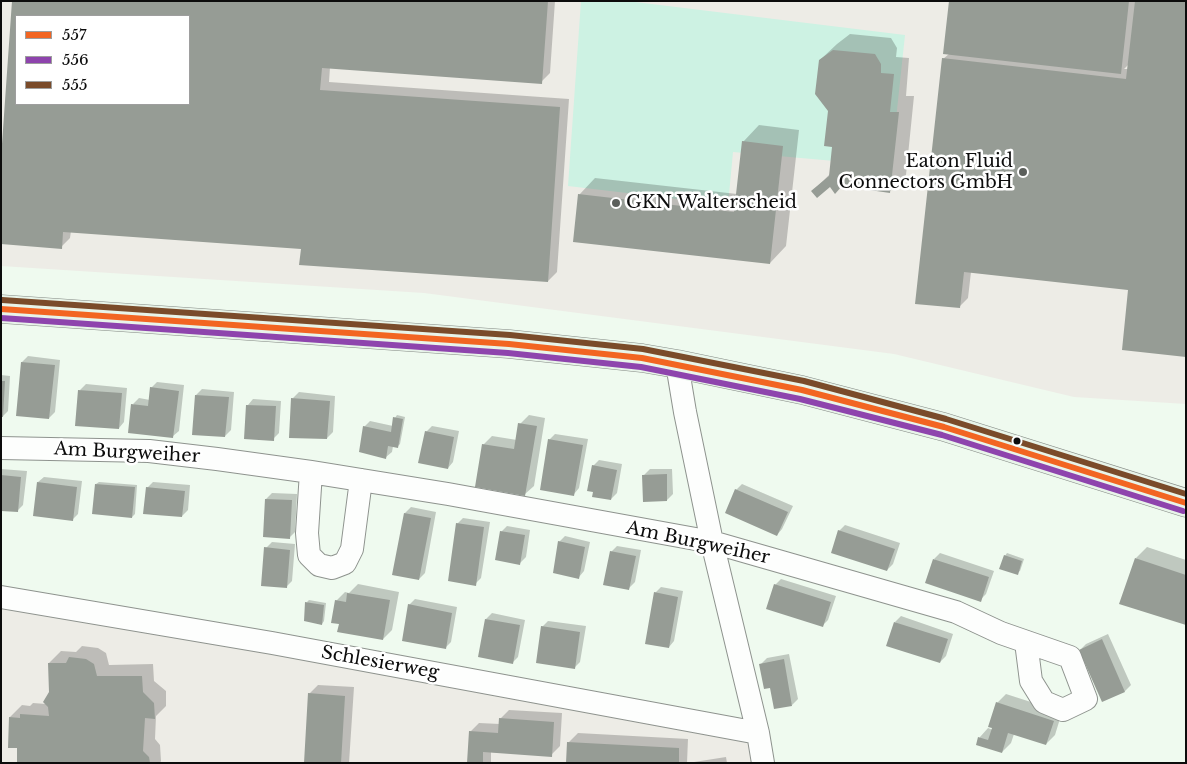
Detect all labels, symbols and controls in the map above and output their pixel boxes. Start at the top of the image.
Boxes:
legend [15,15,190,105]
text: 557 [62,25,87,44]
text: 556 [62,50,89,69]
text: 555 [62,75,88,94]
place label: Eaton Fluid Connectors GmbH [839,151,1013,193]
marker: Eaton Fluid Connectors GmbH [1017,166,1029,178]
place label: GKN Walterscheid [626,192,797,214]
marker: GKN Walterscheid [610,197,622,209]
unlabelled marker [1012,436,1022,446]
street label: Am Burgweiher [53,438,201,468]
street label: Am Burgweiher [624,517,772,569]
street label: Schlesierweg [319,642,441,684]

